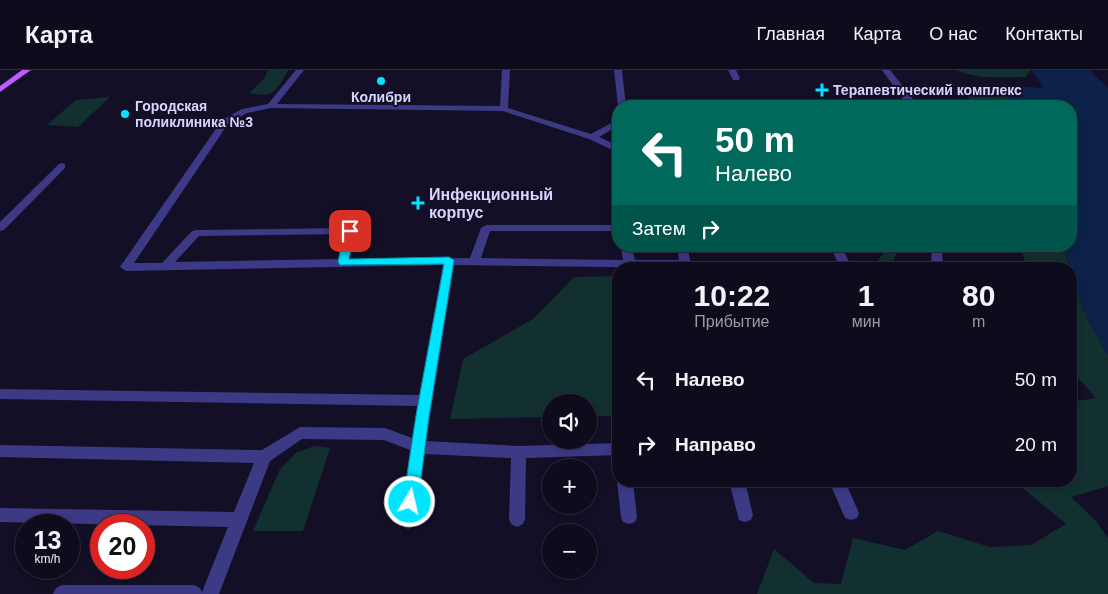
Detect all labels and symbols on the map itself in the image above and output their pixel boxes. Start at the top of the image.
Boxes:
marker: Колибри [375,75,387,87]
place label: Терапевтический комплекс [833,82,1022,98]
marker: Терапевтический комплекс [815,83,829,97]
place label: Колибри [351,89,411,105]
place label: Городская поликлиника №3 [135,98,253,130]
marker: Городская поликлиника №3 [119,108,131,120]
place label: Инфекционный корпус [429,186,553,221]
marker: Инфекционный корпус [411,196,425,210]
pin [329,210,371,252]
position arrow [383,475,435,527]
speed limit sign: 20 [90,514,155,579]

